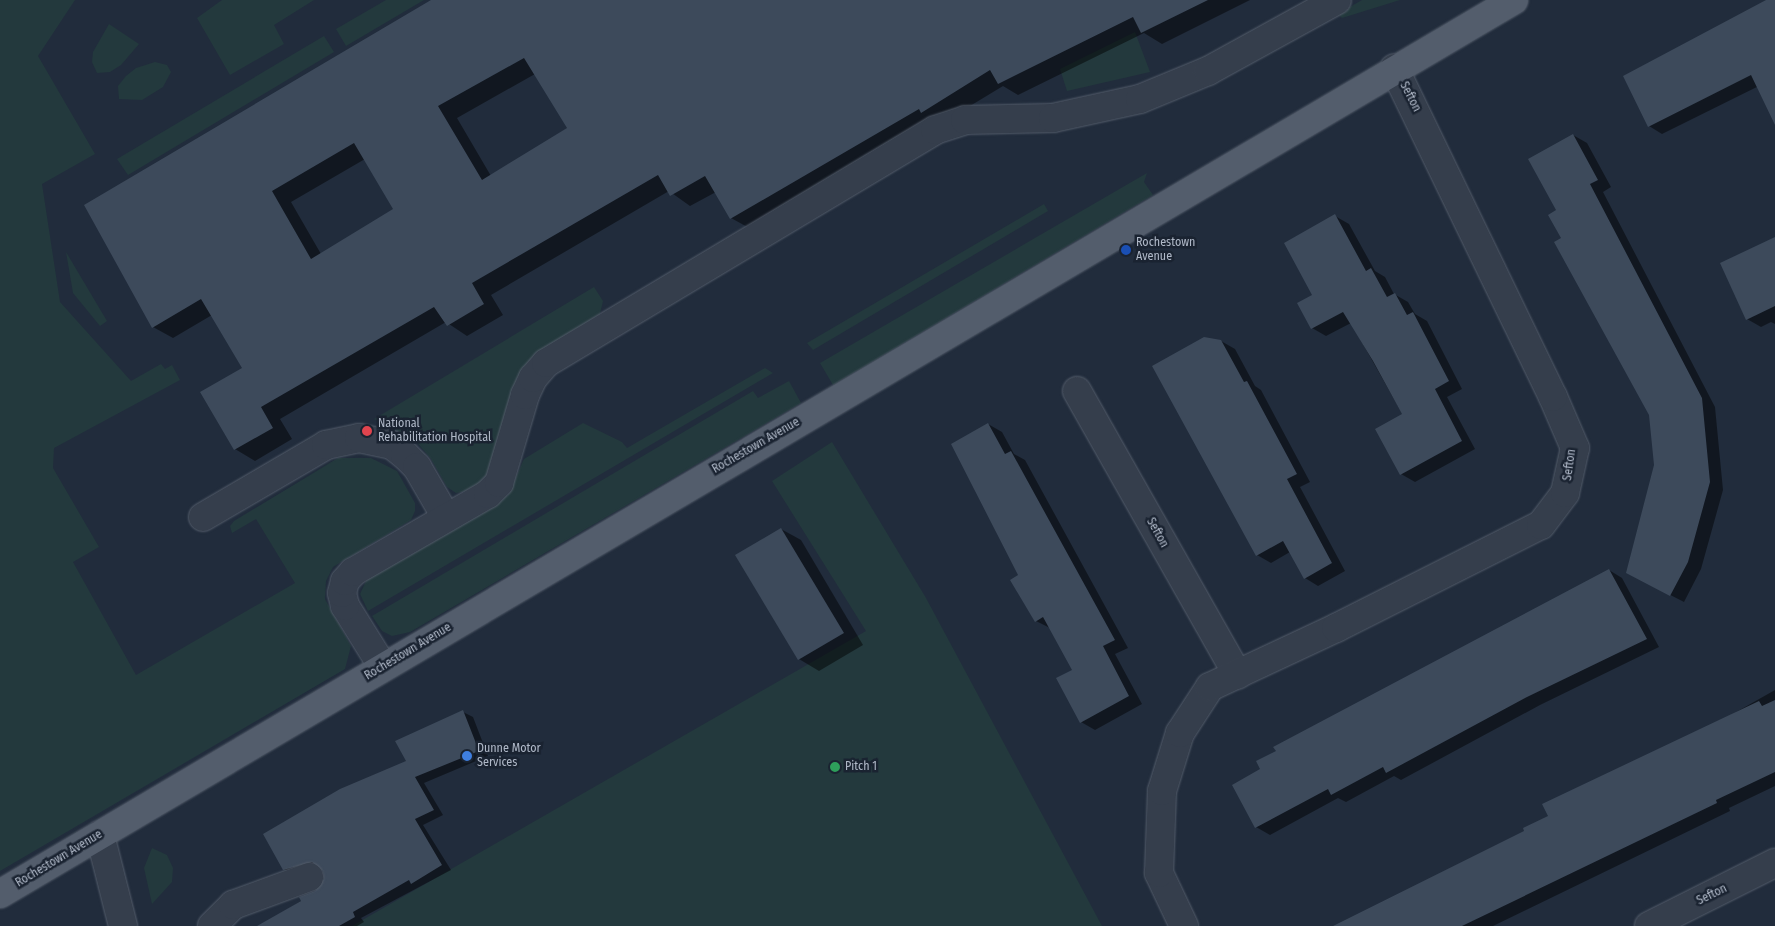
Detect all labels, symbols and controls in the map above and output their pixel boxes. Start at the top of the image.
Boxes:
street label: Sefton [1396,80,1424,114]
place label: Rochestown Avenue [1136,236,1195,264]
marker: Rochestown Avenue [1120,244,1132,256]
street label: Rochestown Avenue [710,415,802,477]
place label: National Rehabilitation Hospital [378,417,491,445]
marker: National Rehabilitation Hospital [360,424,374,438]
street label: Sefton [1561,448,1579,482]
street label: Sefton [1143,516,1171,550]
street label: Rochestown Avenue [362,621,454,683]
place label: Dunne Motor Services [477,742,541,770]
marker: Dunne Motor Services [461,750,473,762]
place label: Pitch 1 [845,760,877,774]
marker: Pitch 1 [829,761,841,773]
street label: Rochestown Avenue [13,828,105,890]
street label: Sefton [1694,882,1730,908]

